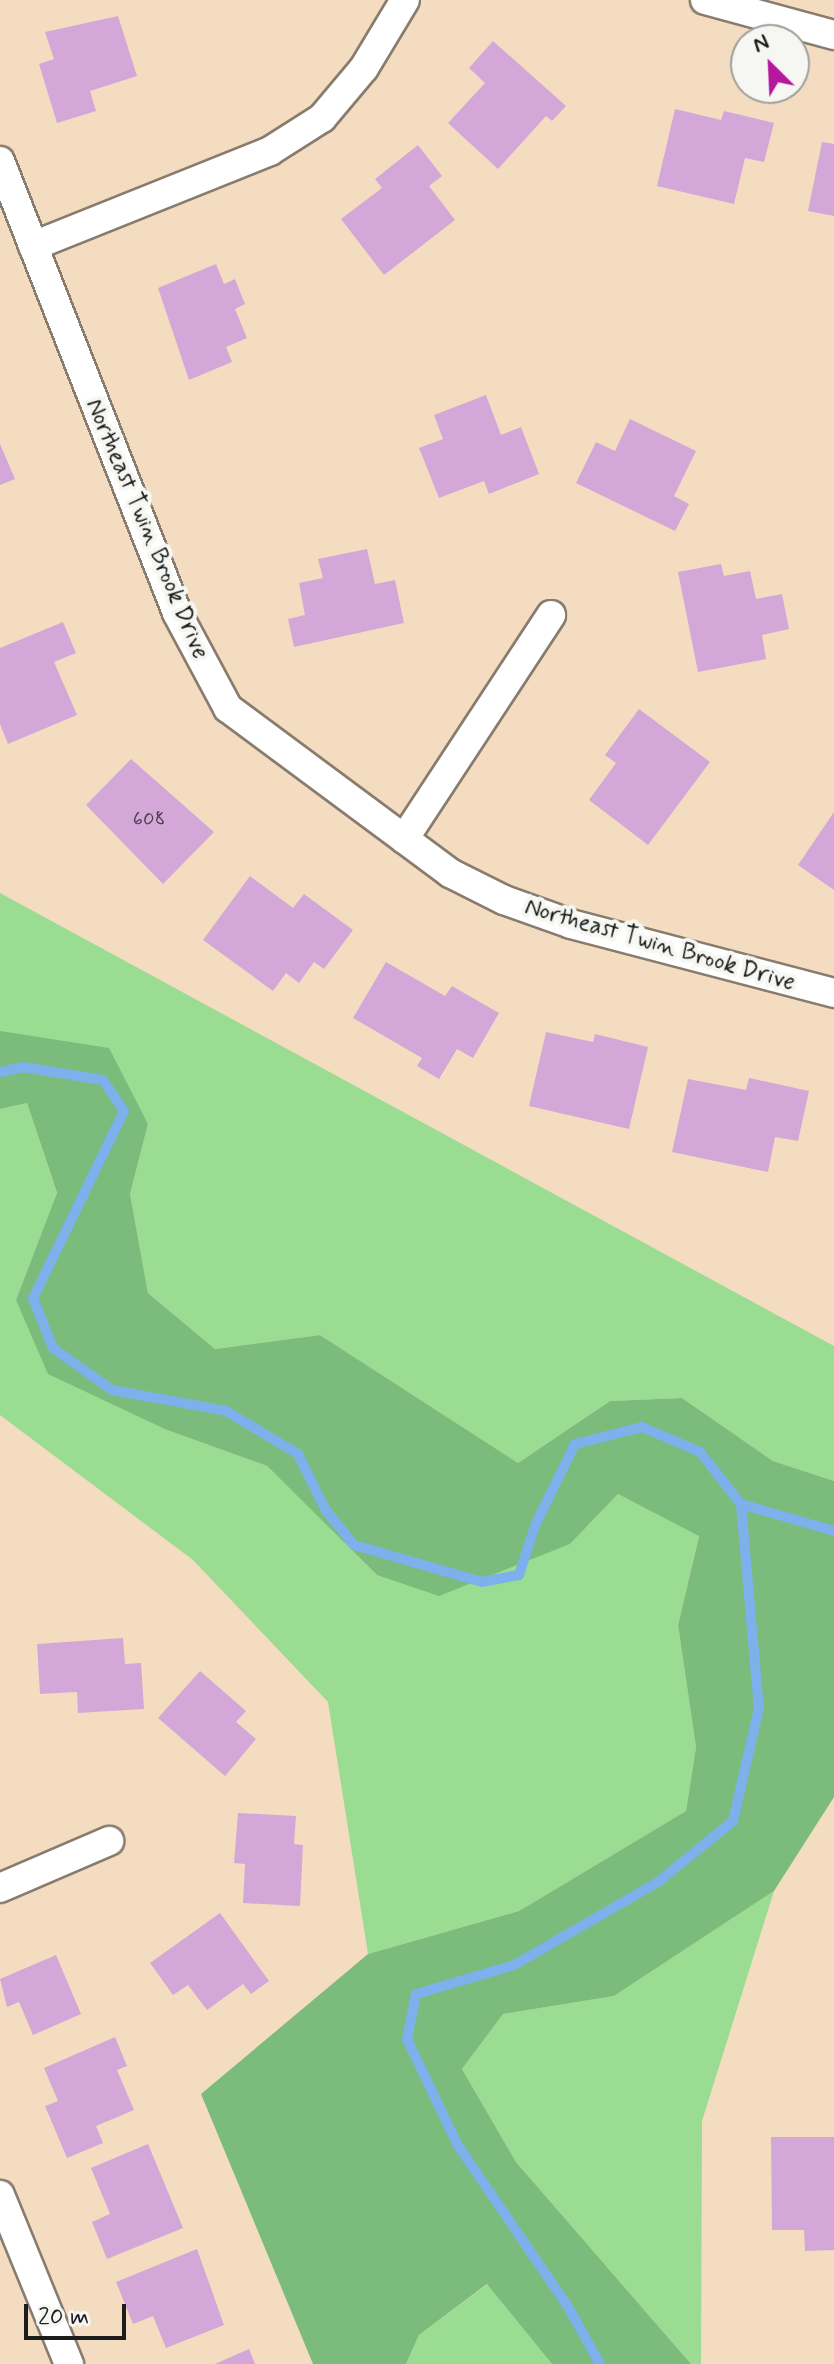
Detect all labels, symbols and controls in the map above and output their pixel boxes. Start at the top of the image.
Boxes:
north arrow [730,24,810,104]
text: N [749,28,773,60]
street label: Northeast Twin Brook Drive [79,395,215,663]
house number: 608 [133,807,165,831]
street label: Northeast Twin Brook Drive [522,893,798,997]
scale bar [28,2288,130,2338]
text: 20 m [38,2302,89,2333]

